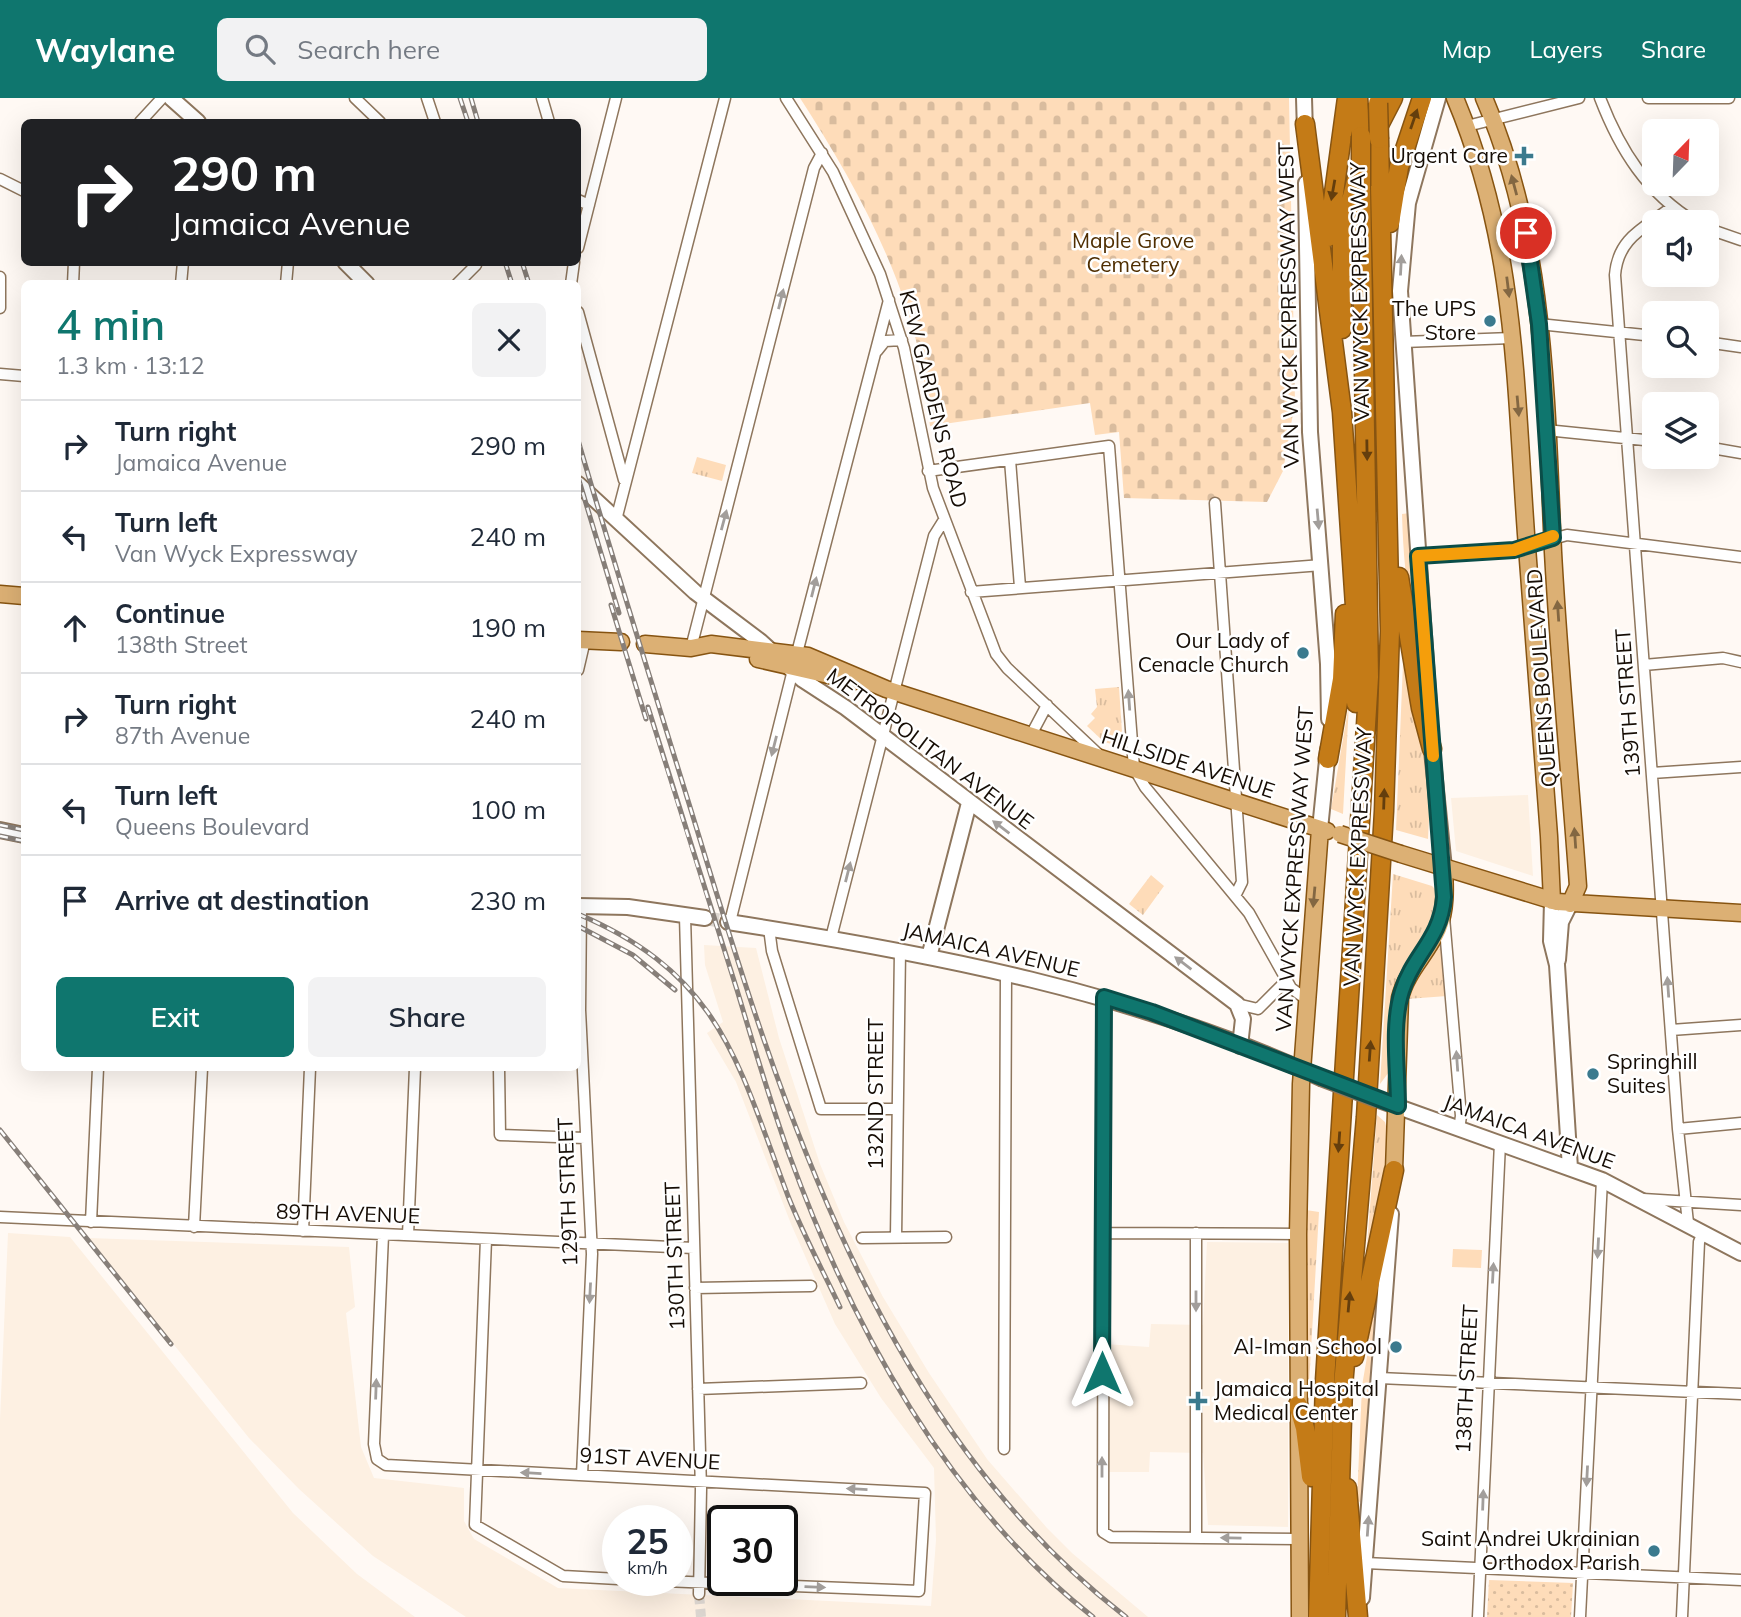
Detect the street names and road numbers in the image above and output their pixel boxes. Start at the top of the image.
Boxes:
street label: VAN WYCK EXPRESSWAY WEST [1272,141,1304,468]
street label: VAN WYCK EXPRESSWAY [1344,162,1374,422]
street label: KEW GARDENS ROAD [894,287,974,510]
street label: QUEENS BOULEVARD [1520,568,1562,788]
street label: 139TH STREET [1609,627,1645,778]
street label: METROPOLITAN AVENUE [822,662,1039,835]
street label: VAN WYCK EXPRESSWAY WEST [1270,705,1318,1033]
street label: HILLSIDE AVENUE [1098,723,1278,803]
street label: VAN WYCK EXPRESSWAY [1337,726,1377,987]
street label: JAMAICA AVENUE [900,916,1082,982]
street label: 132ND STREET [862,1018,888,1170]
street label: JAMAICA AVENUE [1440,1088,1619,1174]
street label: 129TH STREET [551,1117,583,1267]
street label: 130TH STREET [658,1181,690,1331]
street label: 89TH AVENUE [276,1197,420,1229]
street label: 138TH STREET [1449,1303,1483,1454]
street label: 91ST AVENUE [579,1441,721,1475]

